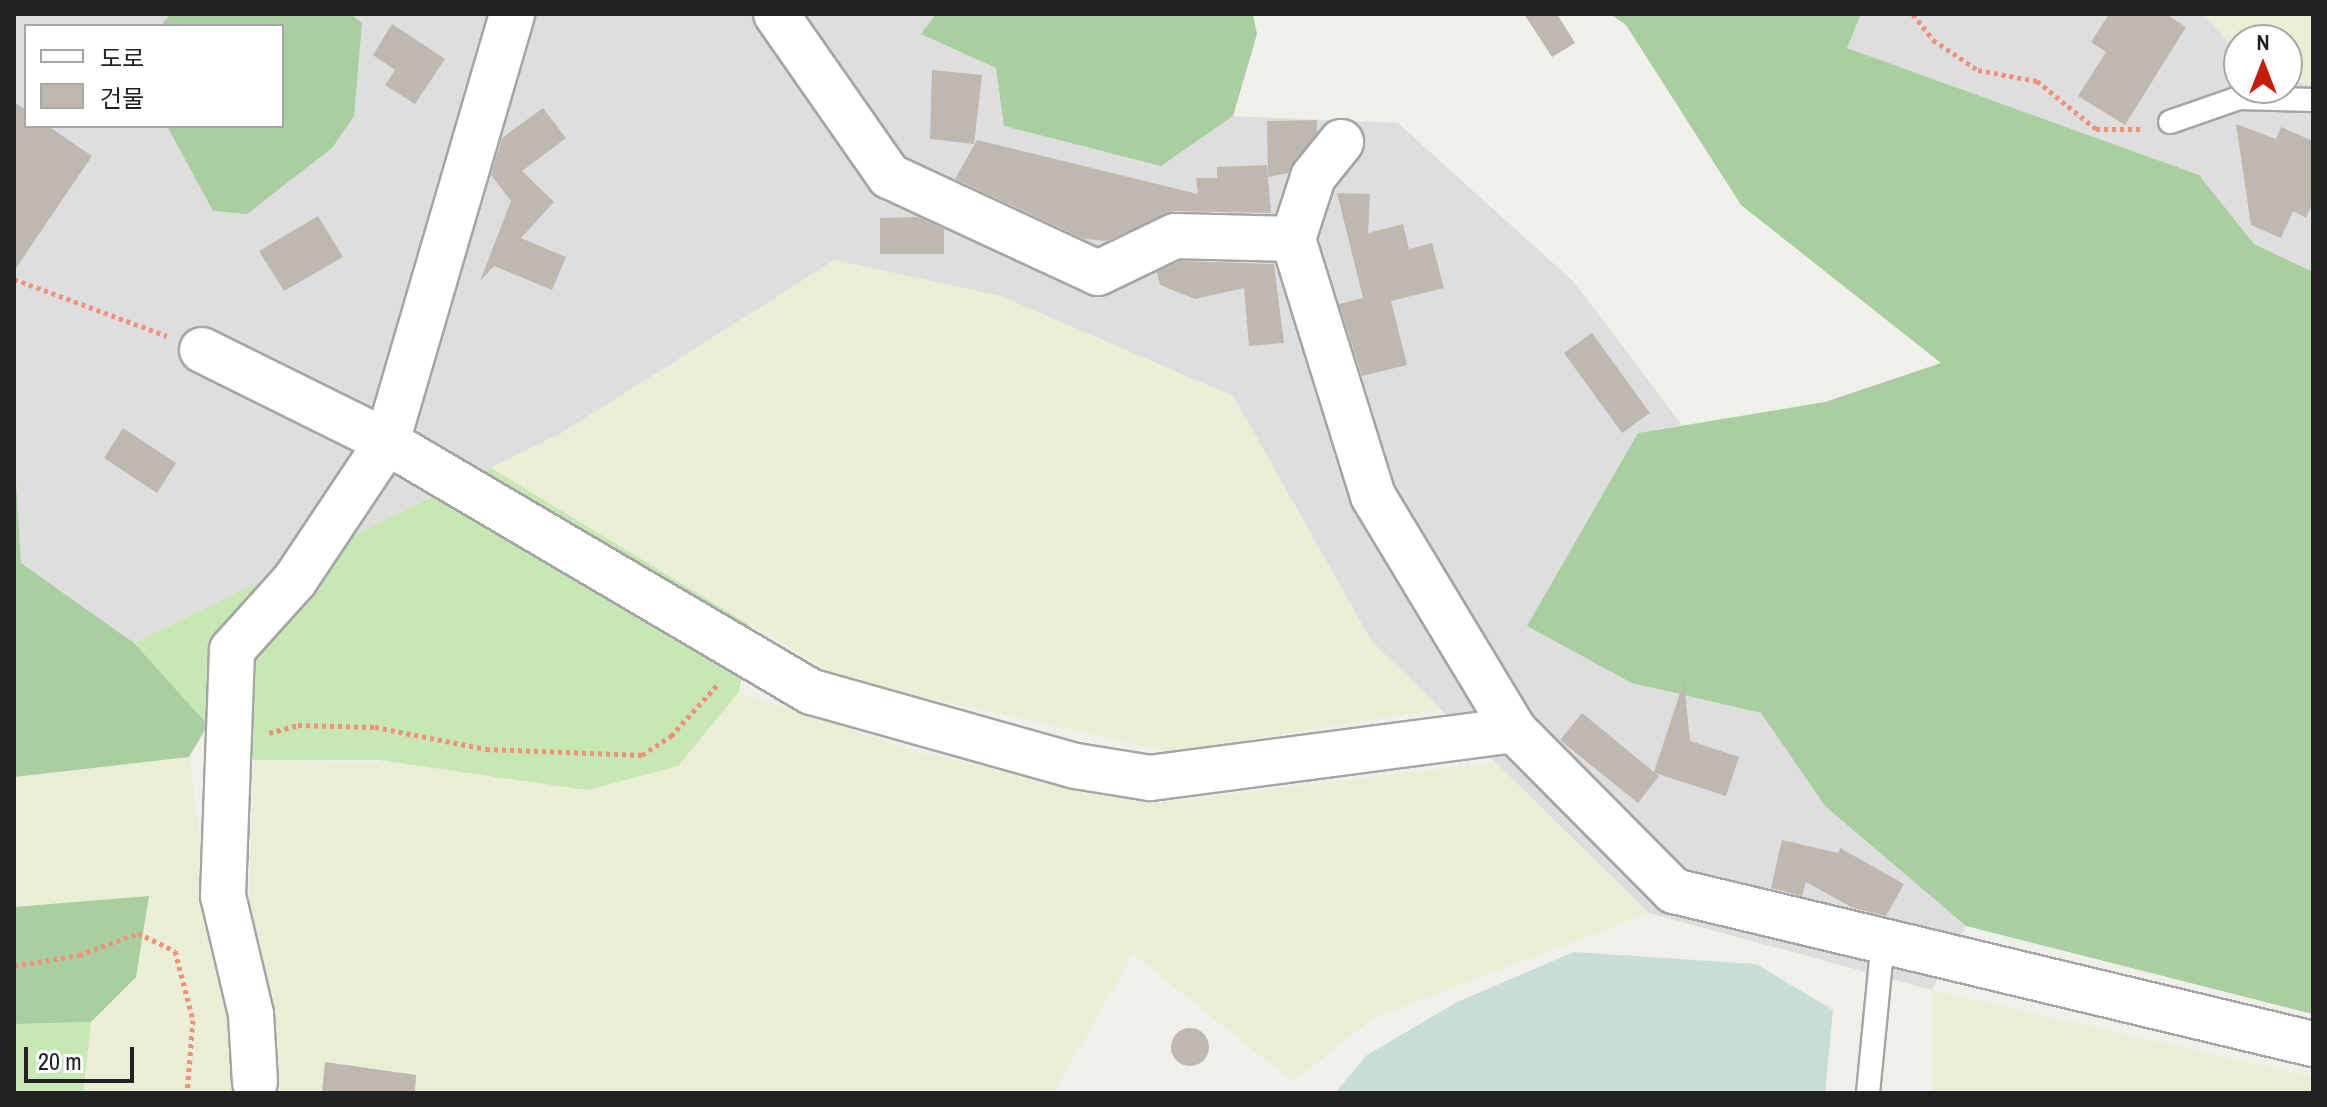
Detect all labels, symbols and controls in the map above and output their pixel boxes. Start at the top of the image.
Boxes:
legend [24,24,284,128]
north arrow [2223,24,2303,104]
text: N [2256,27,2270,57]
text: 도로 [100,42,144,74]
text: 건물 [100,82,144,114]
scale bar [28,1031,138,1081]
text: 20 m [38,1045,82,1077]

